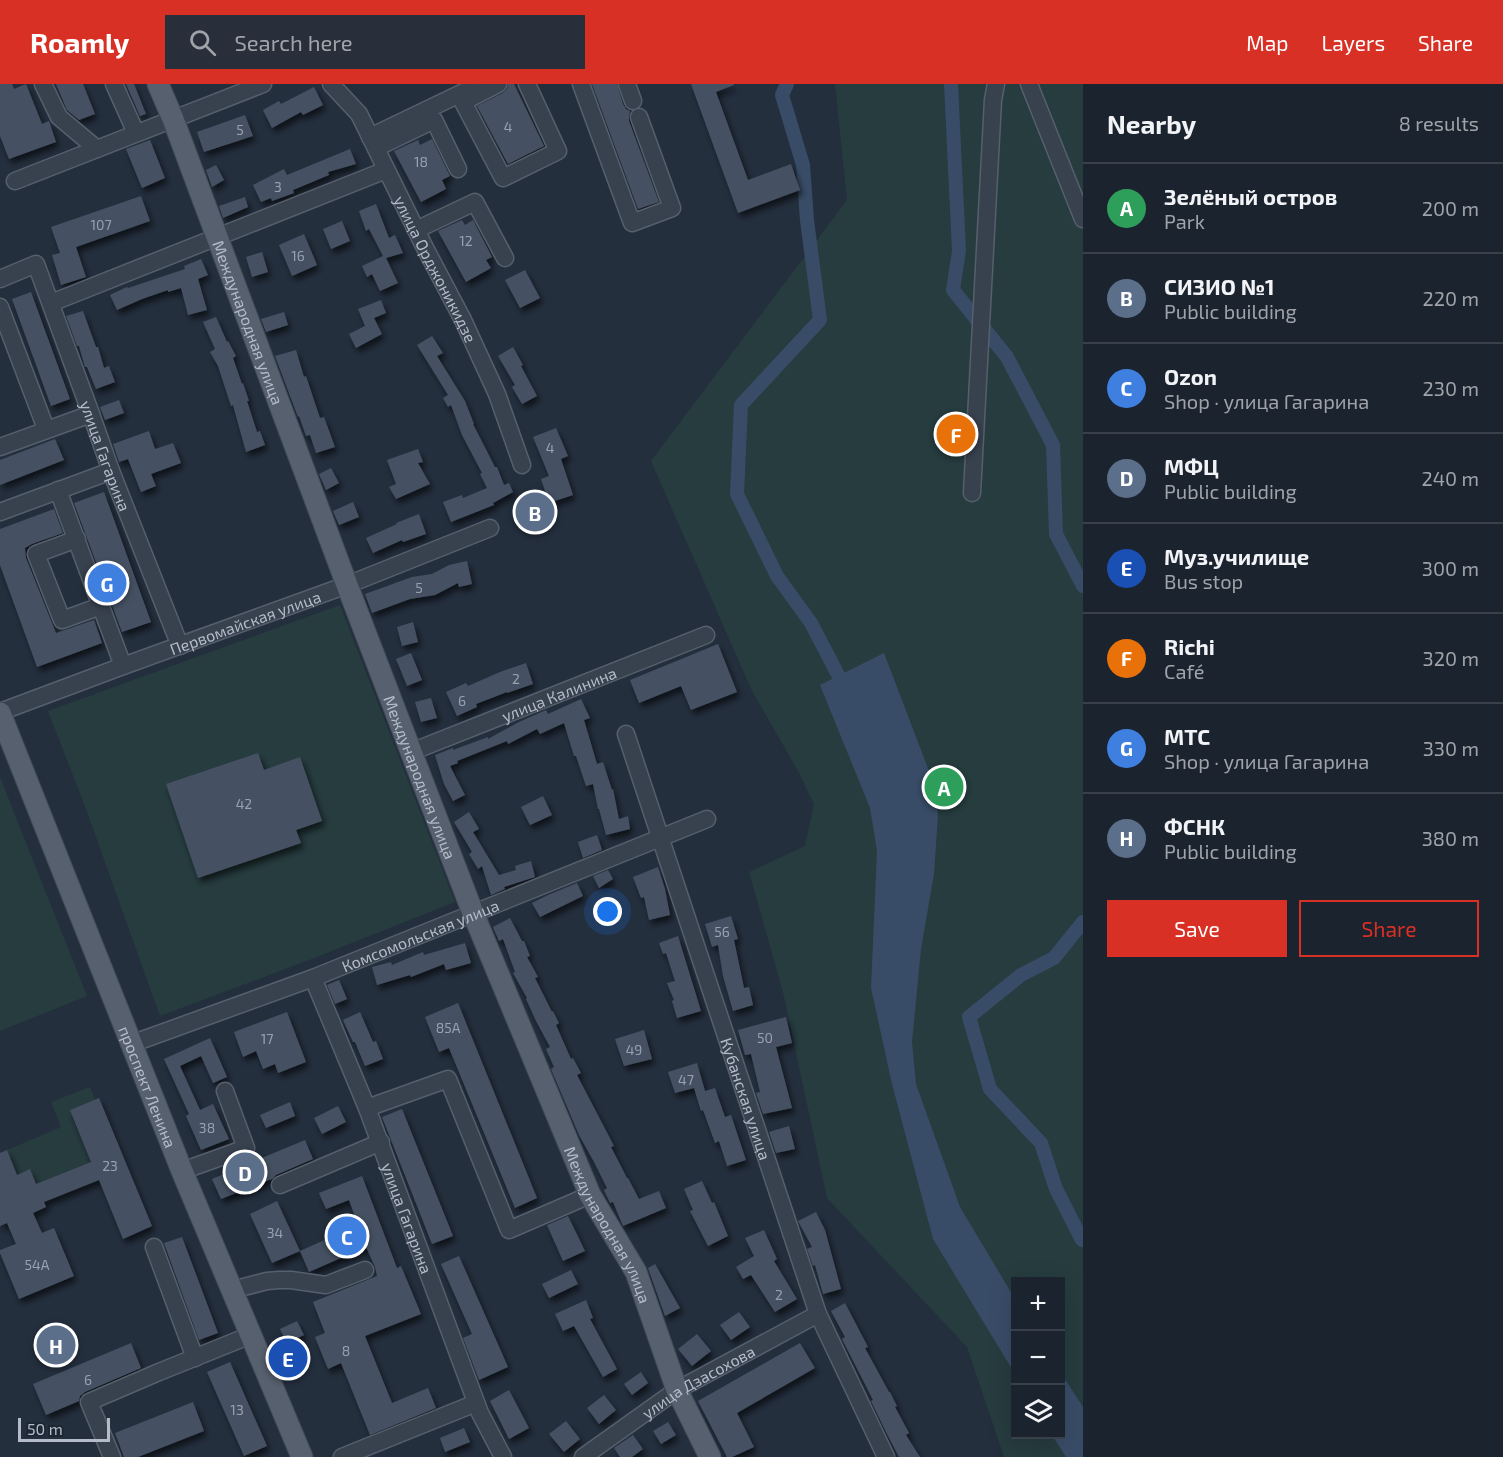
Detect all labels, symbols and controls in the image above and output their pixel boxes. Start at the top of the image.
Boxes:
search box [165,15,585,69]
text: Roamly [30,25,129,59]
icon: search [186,26,219,59]
text: Search here [234,29,353,55]
text: Map [1246,30,1288,55]
text: Layers [1321,30,1385,55]
text: Share [1418,30,1473,55]
text: Nearby [1107,108,1196,139]
text: 8 results [1399,111,1479,135]
house number: 4 [504,118,512,135]
house number: 5 [236,121,244,138]
house number: 18 [414,153,428,170]
house number: 3 [274,178,282,195]
text: Зелёный остров [1164,183,1337,209]
street label: улица Орджоникидзе [390,192,481,345]
text: A [1120,196,1133,220]
text: 200 m [1422,196,1479,220]
text: Park [1164,209,1205,233]
house number: 107 [90,216,112,233]
house number: 12 [459,232,473,249]
street label: Международная улица [210,237,288,407]
house number: 16 [291,247,305,264]
text: СИЗИО №1 [1164,273,1275,299]
text: B [1120,286,1133,310]
text: 220 m [1422,286,1479,310]
text: Public building [1164,299,1297,323]
text: Ozon [1164,363,1217,389]
text: C [1121,376,1132,400]
text: 230 m [1423,376,1479,400]
text: Shop · улица Гагарина [1164,389,1369,413]
street label: улица Гагарина [76,397,135,514]
pin: F [936,412,976,456]
house number: 4 [546,439,554,456]
text: МФЦ [1164,453,1219,479]
text: D [1120,466,1133,490]
text: 240 m [1421,466,1479,490]
text: Public building [1164,479,1297,503]
pin: B [516,490,554,534]
text: Муз.училище [1164,543,1309,569]
text: E [1121,556,1132,580]
text: 300 m [1422,556,1479,580]
pin: G [88,560,126,606]
text: Bus stop [1164,569,1243,593]
house number: 5 [415,579,423,596]
street label: Первомайская улица [167,586,323,658]
text: Richi [1164,633,1215,659]
text: F [1121,646,1132,670]
text: 320 m [1423,646,1479,670]
text: Café [1164,659,1205,683]
street label: улица Калинина [499,662,619,726]
house number: 2 [512,670,520,687]
street label: Международная улица [381,692,461,861]
house number: 6 [458,692,466,709]
text: МТС [1164,723,1210,749]
text: G [1120,736,1133,760]
text: 330 m [1423,736,1479,760]
text: Shop · улица Гагарина [1164,749,1369,773]
pin: A [924,764,964,810]
house number: 42 [236,795,252,812]
text: ФСНК [1164,813,1225,839]
text: H [1120,826,1133,850]
text: 380 m [1422,826,1479,850]
text: Public building [1164,839,1297,863]
street label: Комсомольская улица [339,895,501,975]
your location [593,897,622,926]
button: Save [1107,900,1287,957]
button: Share [1299,900,1479,957]
house number: 56 [714,923,730,940]
house number: 85А [436,1019,461,1036]
street label: проспект Ленина [116,1023,181,1150]
house number: 50 [757,1029,773,1046]
house number: 17 [261,1030,273,1047]
street label: Кубанская улица [718,1035,776,1162]
house number: 49 [626,1041,642,1058]
house number: 47 [678,1071,694,1088]
house number: 38 [199,1119,215,1136]
street label: Международная улица [561,1143,656,1305]
pin: D [226,1150,264,1194]
house number: 23 [102,1157,118,1174]
street label: улица Гагарина [378,1160,437,1276]
pin: C [328,1214,366,1258]
house number: 34 [267,1224,283,1241]
house number: 54А [25,1256,50,1273]
map controls [1011,1277,1065,1439]
button: + [1011,1277,1065,1331]
house number: 2 [775,1286,783,1303]
pin: H [36,1322,76,1368]
button: − [1011,1331,1065,1385]
pin: E [268,1336,308,1380]
street label: улица Дзасохова [638,1341,758,1423]
house number: 8 [342,1342,350,1359]
house number: 6 [84,1371,92,1388]
button: layers [1011,1385,1065,1439]
house number: 13 [230,1401,244,1418]
scale bar [18,1415,110,1442]
text: 50 m [27,1419,63,1438]

